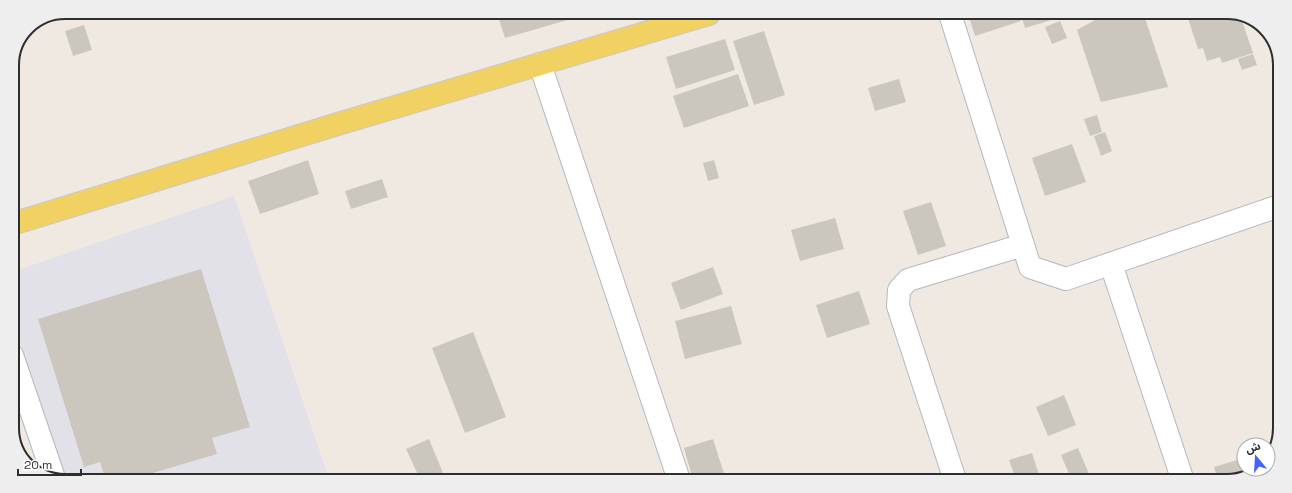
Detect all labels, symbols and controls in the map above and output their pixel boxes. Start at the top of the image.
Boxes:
north arrow [1236,437,1276,477]
text: ش [1244,439,1262,456]
scale bar [18,451,81,477]
text: 20 m [24,457,52,473]

